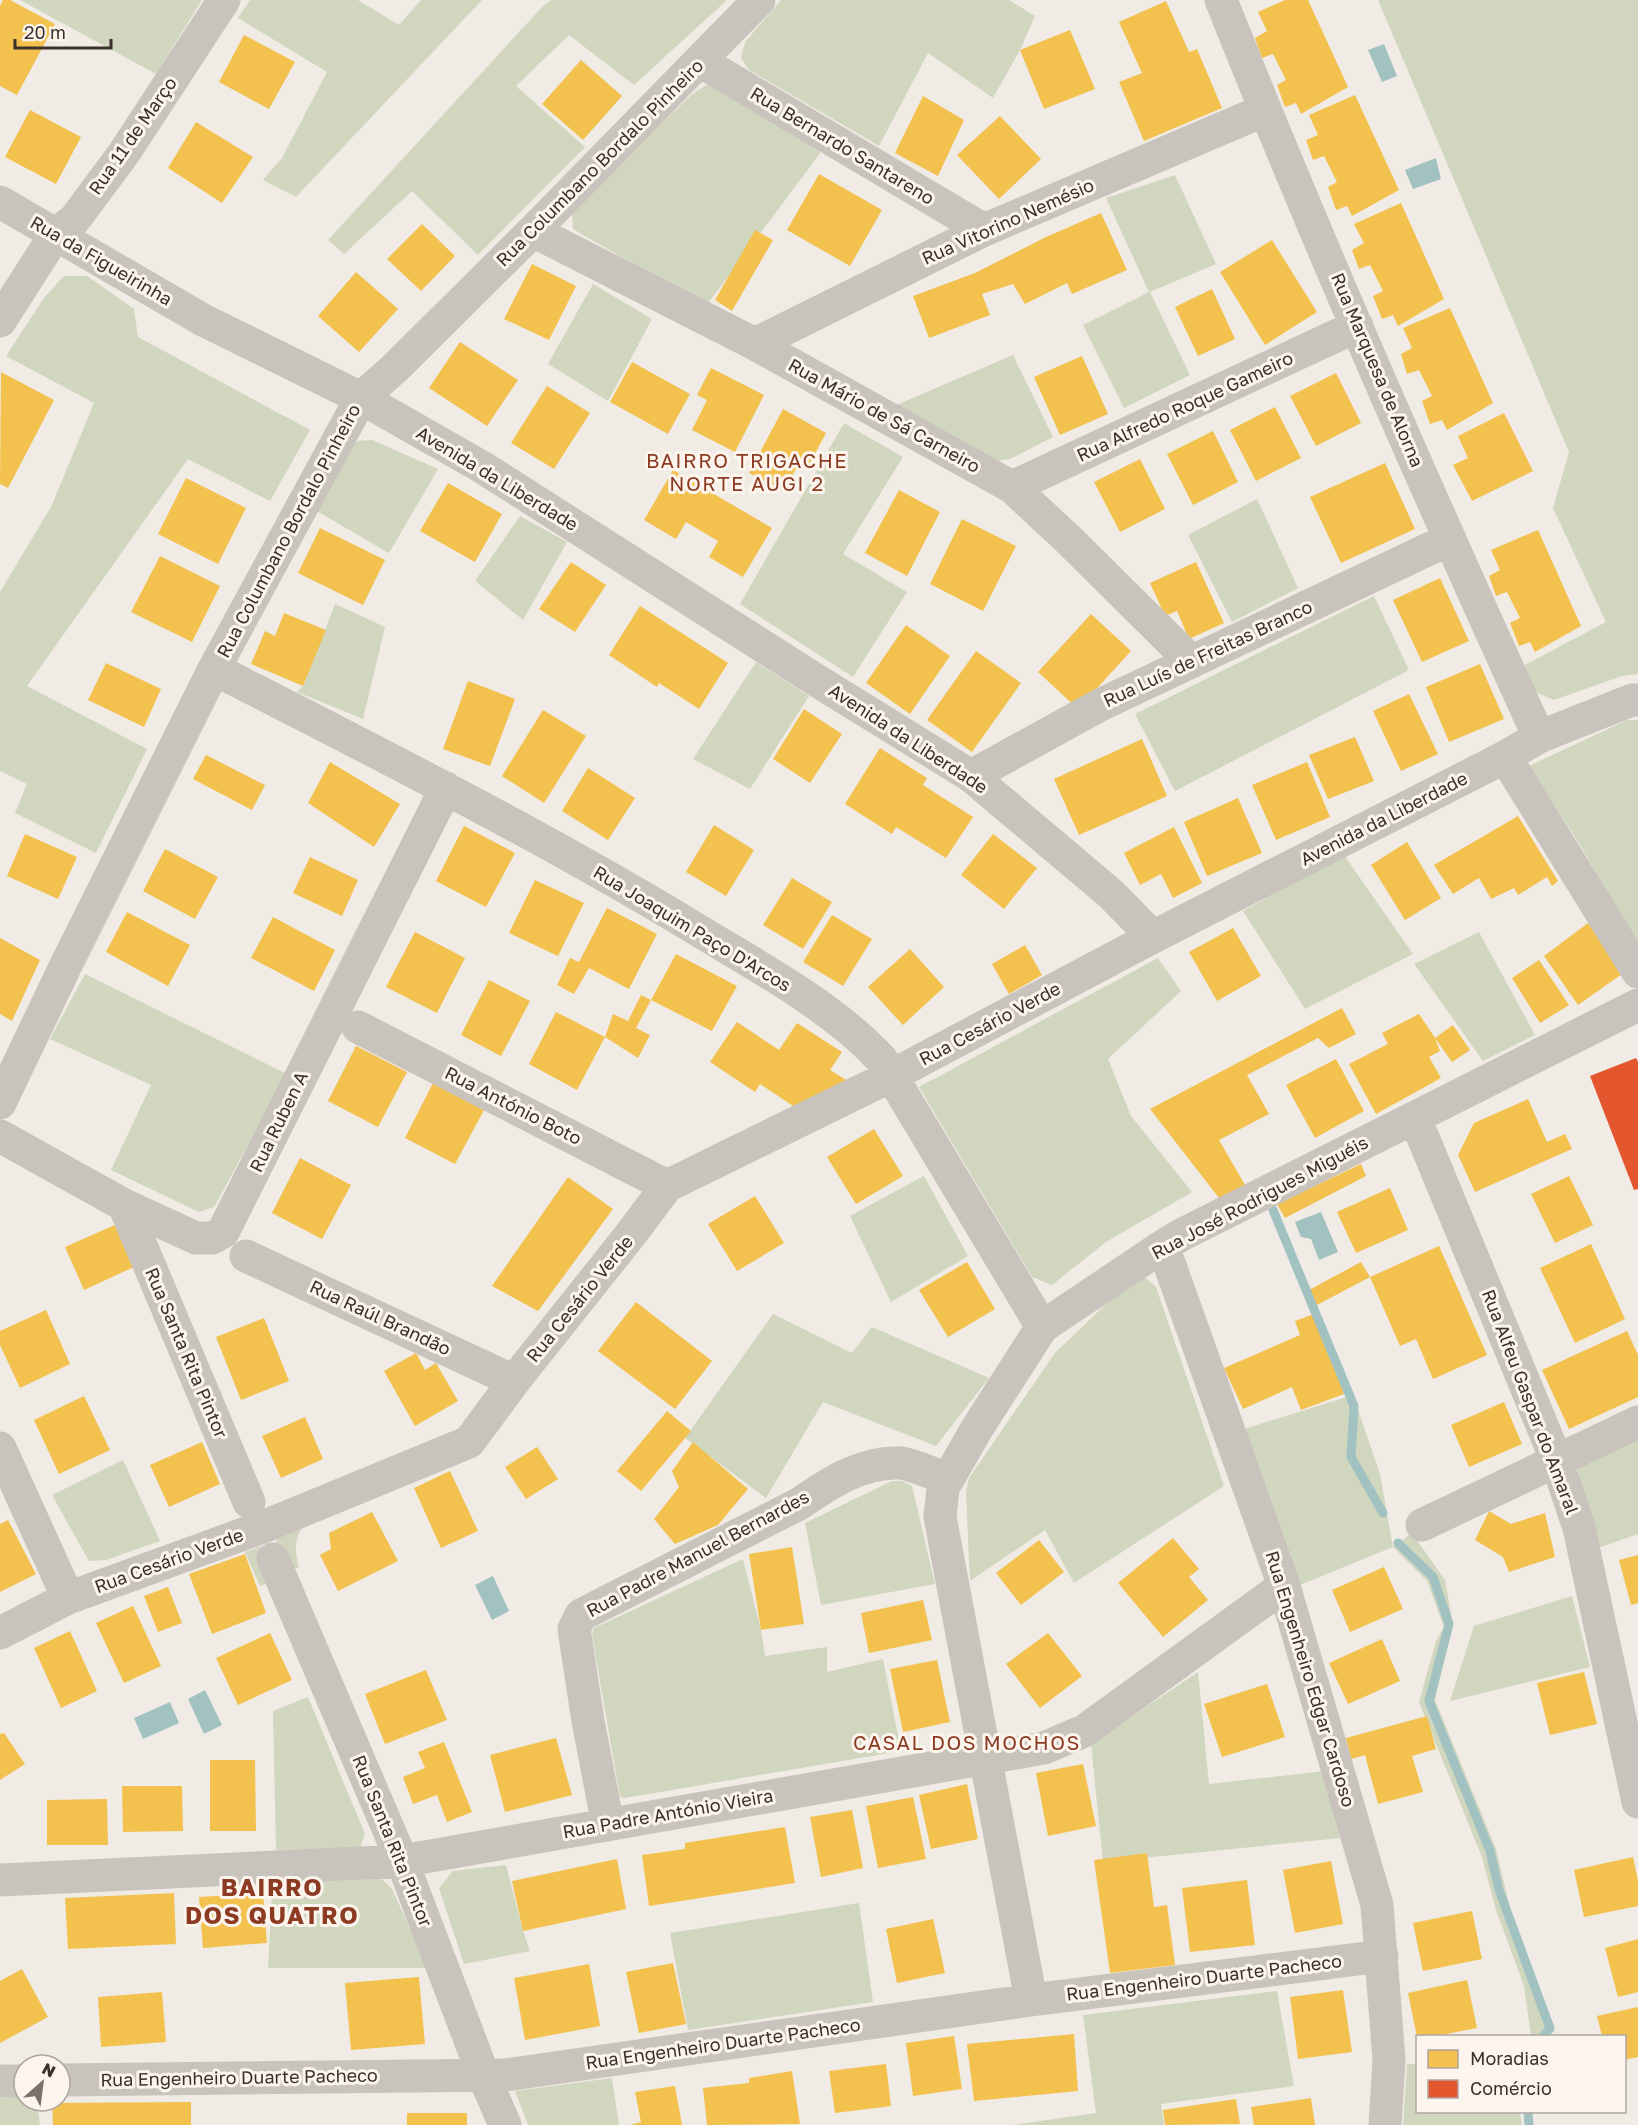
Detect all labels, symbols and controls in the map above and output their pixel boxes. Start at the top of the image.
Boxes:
scale bar [15,12,111,50]
text: 20 m [24,21,66,43]
street label: Rua Columbano Bordalo Pinheiro [491,54,708,271]
street label: Rua 11 de Março [83,72,181,198]
street label: Rua Bernardo Santareno [747,82,938,209]
street label: Rua Vitorino Nemésio [918,173,1097,269]
street label: Rua da Figueirinha [27,211,176,310]
street label: Rua Marquesa de Alorna [1327,269,1429,470]
street label: Rua Alfredo Roque Gameiro [1073,346,1296,466]
street label: Rua Mário de Sá Carneiro [785,353,984,477]
street label: Rua Columbano Bordalo Pinheiro [212,400,365,661]
street label: Avenida da Liberdade [413,421,582,535]
district label: BAIRRO TRIGACHE NORTE AUGI 2 [646,448,848,495]
street label: Rua Luís de Freitas Branco [1100,595,1316,711]
street label: Avenida da Liberdade [825,679,992,798]
street label: Avenida da Liberdade [1296,766,1471,870]
street label: Rua Joaquim Paço D'Arcos [590,860,795,996]
street label: Rua Cesário Verde [915,977,1064,1070]
street label: Rua António Boto [441,1061,585,1149]
street label: Rua Ruben A [244,1068,312,1176]
street label: Rua José Rodrigues Miguéis [1148,1131,1372,1264]
street label: Rua Cesário Verde [521,1231,637,1366]
street label: Rua Santa Rita Pintor [141,1264,233,1441]
street label: Rua Raúl Brandão [306,1275,454,1359]
street label: Rua Alfeu Gaspar do Amaral [1478,1286,1584,1517]
street label: Rua Padre Manuel Bernardes [582,1485,813,1621]
street label: Rua Cesário Verde [91,1523,246,1597]
street label: Rua Engenheiro Edgar Cardoso [1261,1548,1360,1809]
district label: CASAL DOS MOCHOS [853,1730,1081,1754]
street label: Rua Santa Rita Pintor [348,1752,437,1930]
street label: Rua Padre António Vieira [561,1784,775,1842]
district label: BAIRRO DOS QUATRO [185,1872,359,1929]
street label: Rua Engenheiro Duarte Pacheco [1065,1949,1343,2005]
street label: Rua Engenheiro Duarte Pacheco [584,2013,862,2073]
legend [1416,2035,1626,2113]
text: Moradias [1470,2047,1549,2069]
north arrow [12,2053,72,2113]
text: N [39,2058,59,2081]
street label: Rua Engenheiro Duarte Pacheco [100,2064,378,2090]
text: Comércio [1470,2077,1552,2099]

